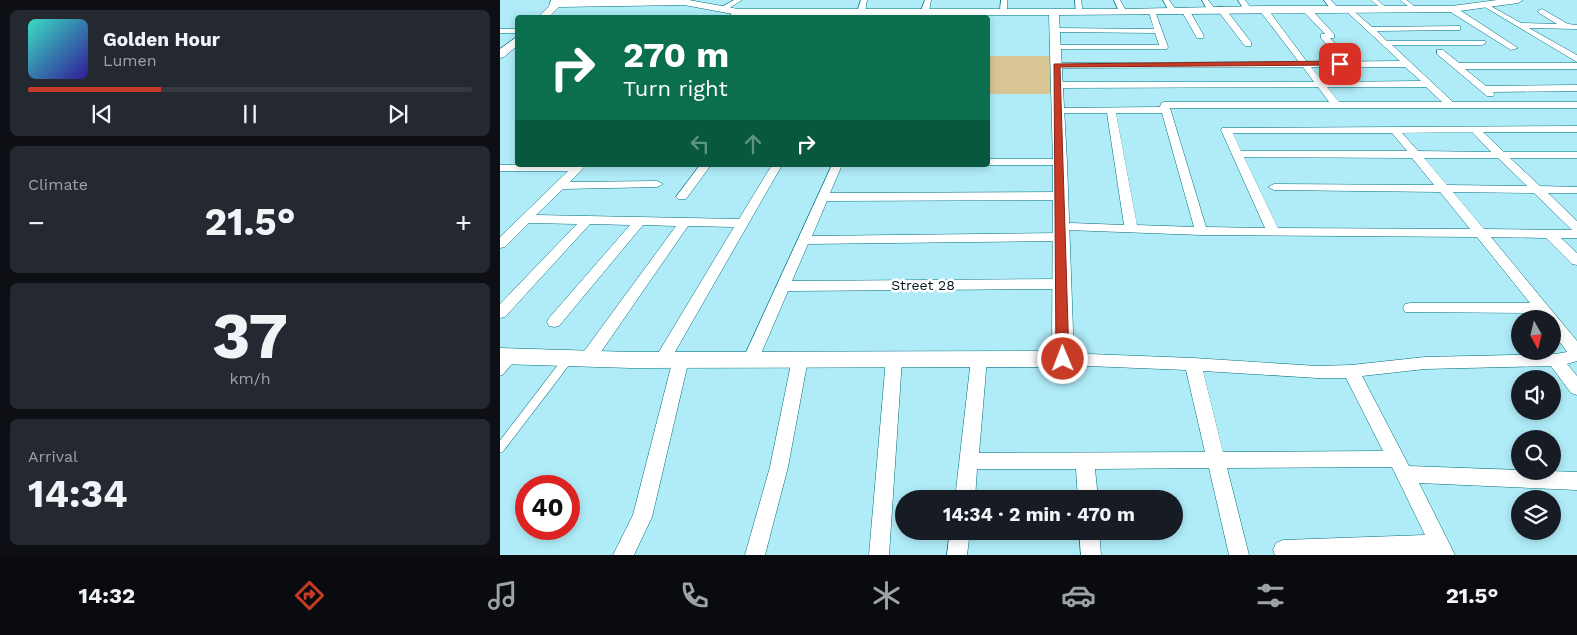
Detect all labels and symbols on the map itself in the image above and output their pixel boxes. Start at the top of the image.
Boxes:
pin [1319,43,1361,85]
street label: Street 28 [891,277,955,293]
north arrow [1511,310,1561,360]
position arrow [1036,332,1088,384]
speed limit sign: 40 [515,475,580,540]

